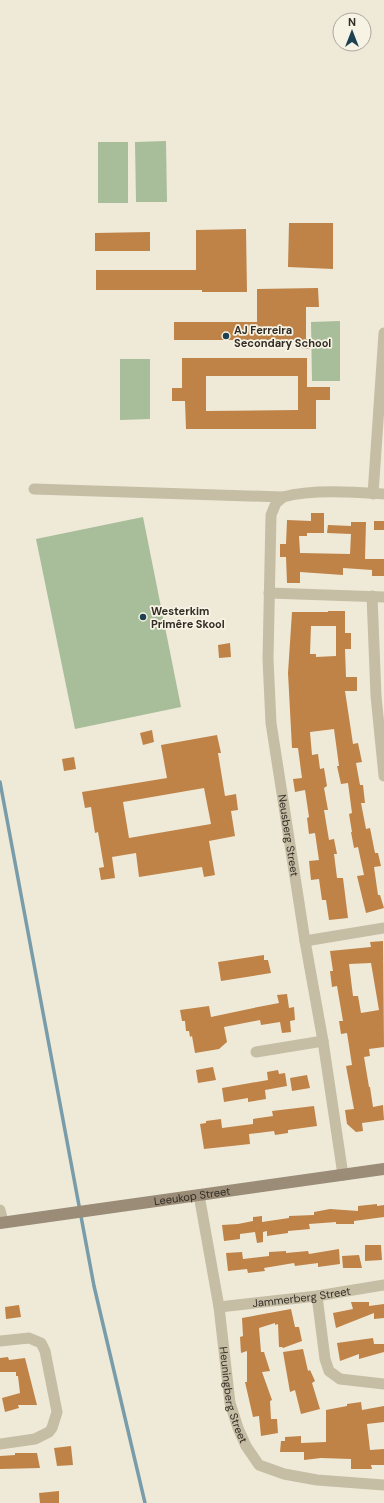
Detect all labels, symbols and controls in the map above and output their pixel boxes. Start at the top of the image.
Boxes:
north arrow [332,12,372,52]
text: N [348,15,356,29]
place label: AJ Ferreira Secondary School [234,323,331,350]
marker: AJ Ferreira Secondary School [221,331,231,341]
place label: Westerkim Primêre Skool [151,604,225,631]
marker: Westerkim Primêre Skool [138,612,148,622]
street label: Neusberg Street [275,793,302,877]
street label: Leeukop Street [153,1184,231,1208]
street label: Jammerberg Street [252,1284,351,1310]
street label: Heuningberg Street [217,1346,251,1445]

